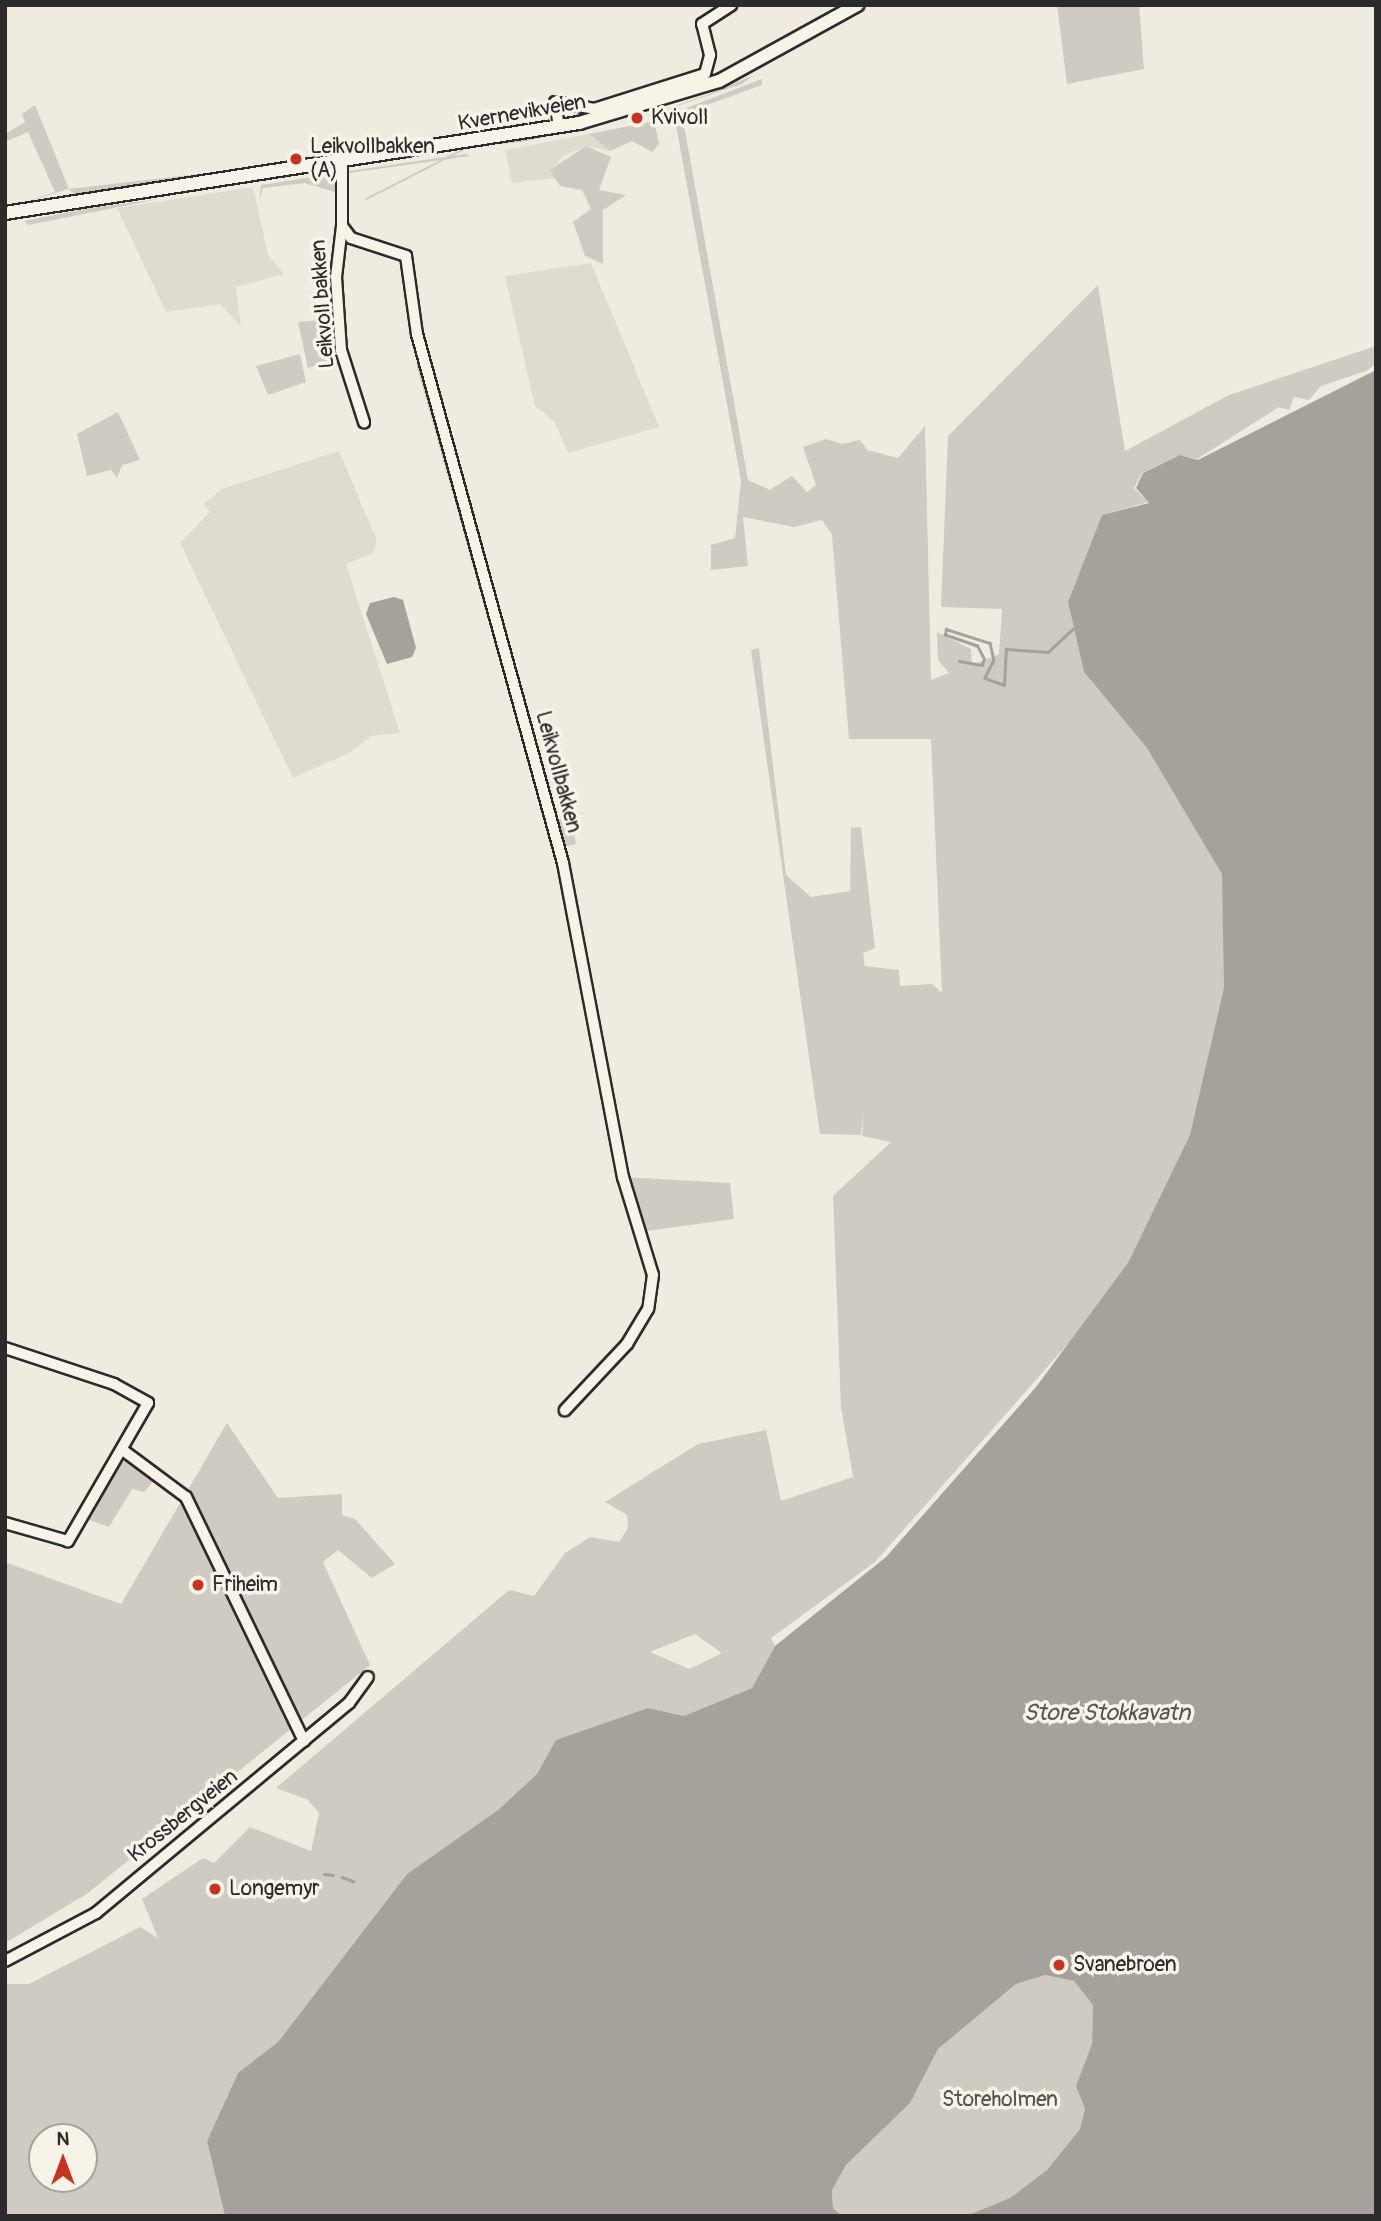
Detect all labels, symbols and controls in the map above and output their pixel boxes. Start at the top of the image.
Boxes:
street label: Kvernevikveien [456,89,588,137]
place label: Kvivoll [651,105,708,131]
marker: Kvivoll [629,110,645,126]
place label: Leikvollbakken (A) [310,134,435,184]
marker: Leikvollbakken (A) [288,151,304,167]
street label: Leikvoll bakken [306,239,340,369]
street label: Leikvollbakken [530,708,586,836]
place label: Friheim [212,1572,278,1598]
marker: Friheim [190,1577,206,1593]
water label: Store Stokkavatn [1024,1699,1190,1727]
street label: Krossbergveien [123,1764,243,1868]
place label: Longemyr [229,1876,320,1902]
marker: Longemyr [207,1881,223,1897]
place label: Svanebroen [1073,1952,1177,1978]
marker: Svanebroen [1051,1957,1067,1973]
park label: Storeholmen [942,2087,1058,2113]
north arrow [28,2123,98,2193]
text: N [57,2127,69,2151]

